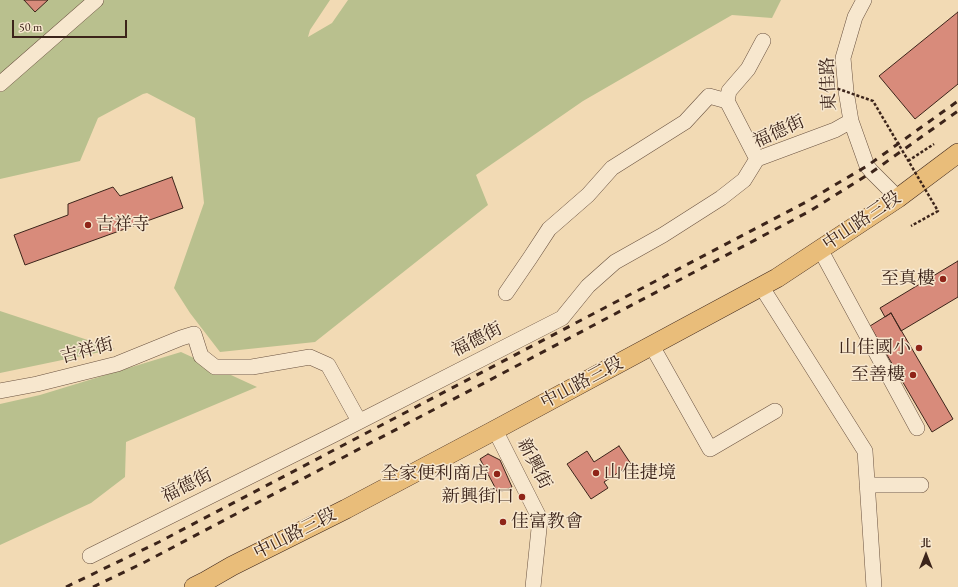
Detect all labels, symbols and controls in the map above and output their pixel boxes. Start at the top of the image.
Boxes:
scale bar [14,12,129,38]
text: 50 m [19,19,42,35]
street label: 東佳路 [817,56,841,112]
street label: 福德街 [750,111,808,153]
street label: 中山路三段 [819,187,905,255]
place label: 吉祥寺 [96,214,150,236]
marker: 吉祥寺 [83,220,93,230]
place label: 至真樓 [881,268,935,290]
marker: 至真樓 [938,274,948,284]
street label: 福德街 [448,318,506,362]
street label: 吉祥街 [58,334,116,368]
place label: 山佳國小 [839,337,911,359]
marker: 山佳國小 [914,343,924,353]
street label: 中山路三段 [537,352,627,414]
place label: 至善樓 [851,364,905,386]
marker: 至善樓 [908,370,918,380]
street label: 新興街 [512,435,556,493]
place label: 山佳捷境 [604,462,676,484]
place label: 全家便利商店 [381,463,489,485]
street label: 福德街 [158,464,216,508]
marker: 山佳捷境 [591,468,601,478]
marker: 全家便利商店 [492,469,502,479]
place label: 新興街口 [442,486,514,508]
marker: 新興街口 [517,492,527,502]
street label: 中山路三段 [250,504,340,564]
place label: 佳富教會 [511,511,583,533]
marker: 佳富教會 [498,517,508,527]
north arrow [906,535,946,575]
text: 北 [921,536,932,550]

